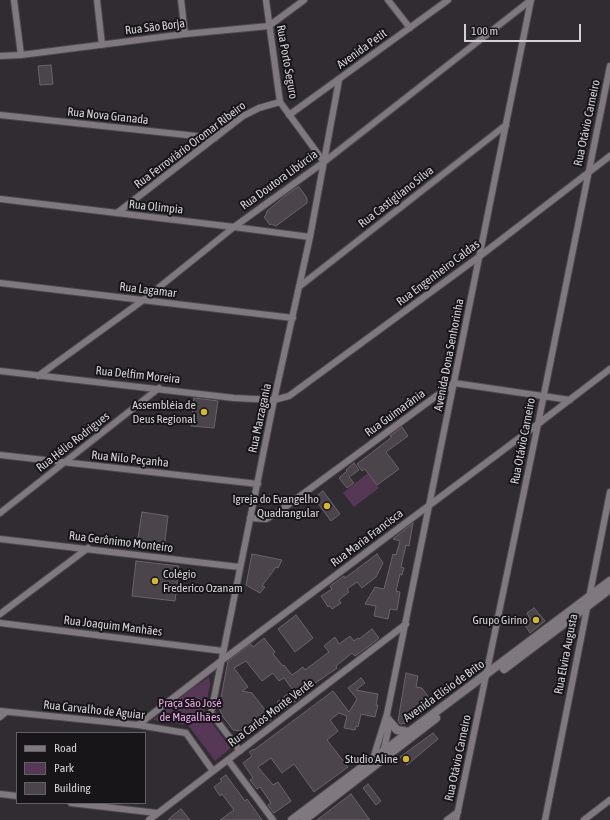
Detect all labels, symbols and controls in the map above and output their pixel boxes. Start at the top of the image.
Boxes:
street label: Rua São Borja [124,16,186,38]
scale bar [466,16,583,42]
street label: Rua Porto Seguro [273,24,301,100]
text: 100 m [471,24,498,38]
street label: Avenida Petit [334,26,390,72]
street label: Rua Otávio Carneiro [571,79,603,167]
street label: Rua Ferroviário Oromar Ribeiro [131,98,249,192]
street label: Rua Nova Granada [67,105,149,127]
street label: Rua Doutora Libúrcia [238,147,320,213]
street label: Rua Castigliano Silva [356,163,436,231]
street label: Rua Olímpia [128,197,184,217]
street label: Rua Engenheiro Caldas [394,237,482,309]
street label: Rua Lagamar [119,279,177,301]
street label: Avenida Dona Senhorinha [431,298,467,412]
street label: Rua Delfim Moreira [95,363,181,387]
street label: Rua Marzagania [246,382,274,454]
street label: Rua Guimarânia [362,386,428,440]
street label: Rua Otávio Carneiro [508,397,538,485]
place label: Assembléia de Deus Regional [132,398,196,426]
marker: Assembléia de Deus Regional [199,407,209,417]
street label: Rua Hélio Rodrigues [34,409,112,475]
street label: Rua Nilo Peçanha [91,448,169,470]
place label: Igreja do Evangelho Quadrangular [232,492,319,520]
marker: Igreja do Evangelho Quadrangular [322,501,332,511]
street label: Rua Maria Francisca [328,506,406,570]
street label: Rua Gerônimo Monteiro [68,528,174,556]
place label: Colégio Frederico Ozanam [163,567,243,595]
marker: Colégio Frederico Ozanam [150,576,160,586]
street label: Rua Joaquim Manhães [63,613,163,639]
place label: Grupo Girino [472,613,528,627]
street label: Rua Elvira Augusta [551,613,581,695]
marker: Grupo Girino [531,615,541,625]
street label: Avenida Elísio de Brito [401,657,487,725]
street label: Rua Carlos Monte Verde [225,676,317,750]
park label: Praça São José de Magalhães [158,696,222,724]
street label: Rua Carvalho de Aguiar [43,698,145,722]
street label: Rua Otávio Carneiro [442,714,474,802]
legend [16,732,146,804]
text: Road [54,741,77,755]
place label: Studio Aline [345,752,398,766]
marker: Studio Aline [401,754,411,764]
text: Park [54,761,74,775]
text: Building [54,781,91,795]

